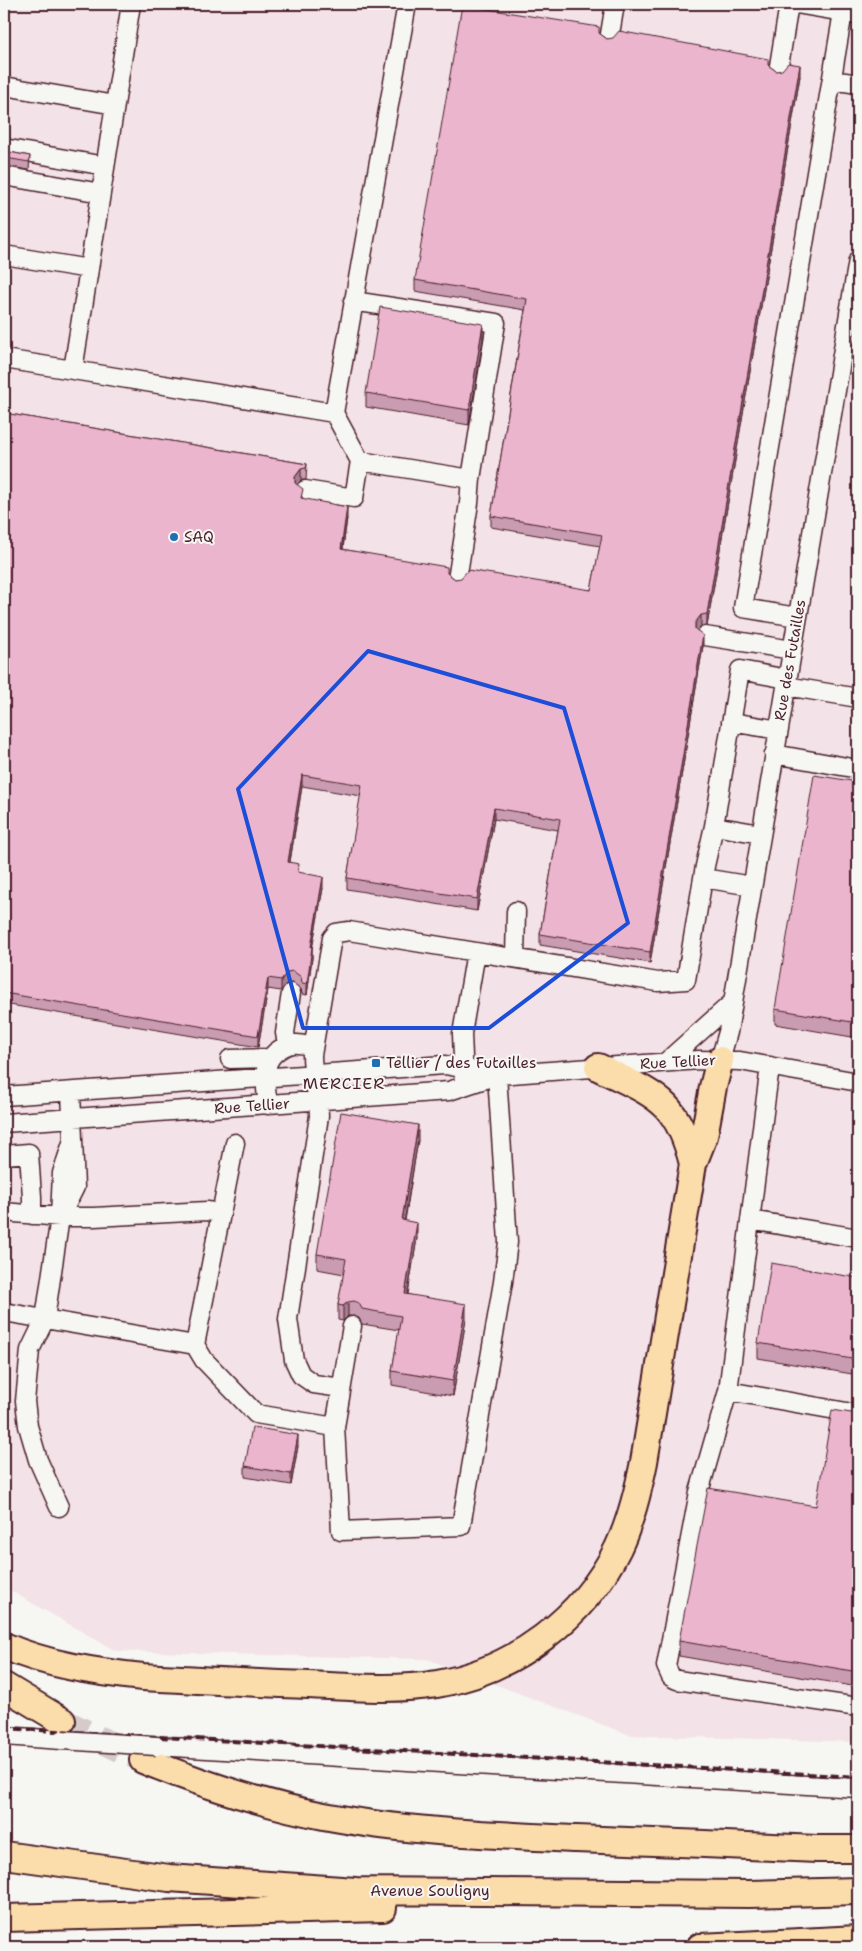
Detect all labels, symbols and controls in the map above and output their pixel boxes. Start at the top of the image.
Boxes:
place label: SAQ [184,527,214,547]
marker: SAQ [168,531,180,543]
street label: Rue des Futailles [769,598,811,722]
street label: Rue Tellier [639,1050,717,1074]
place label: Tellier / des Futailles [386,1053,536,1073]
marker: Tellier / des Futailles [370,1057,382,1069]
district label: MERCIER [303,1073,385,1094]
street label: Rue Tellier [213,1093,291,1119]
street label: Avenue Souligny [370,1881,490,1901]

